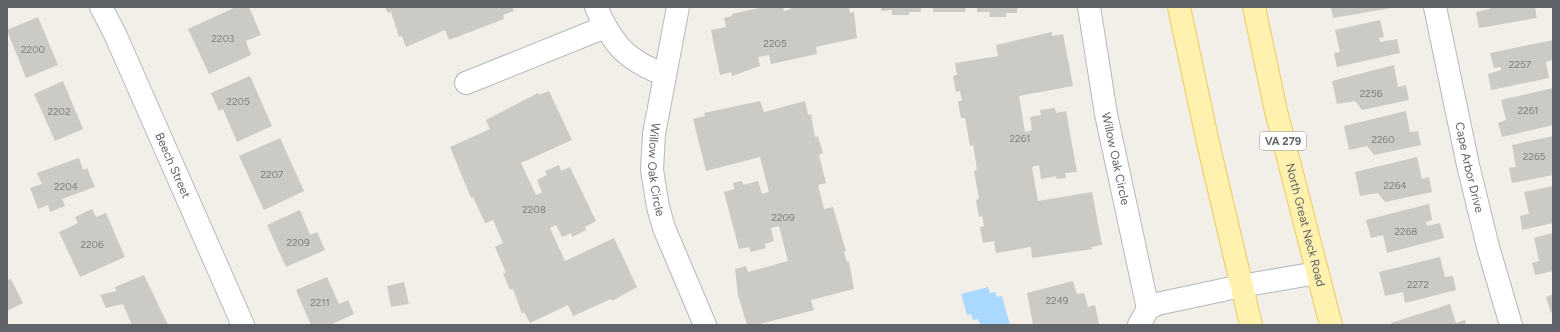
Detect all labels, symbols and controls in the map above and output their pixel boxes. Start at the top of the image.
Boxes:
house number: 2203 [211,32,235,45]
house number: 2205 [763,37,787,50]
house number: 2200 [21,43,45,56]
house number: 2257 [1509,58,1532,71]
house number: 2256 [1360,87,1383,100]
house number: 2205 [226,95,250,108]
house number: 2261 [1518,104,1538,117]
house number: 2202 [47,105,71,118]
street label: Willow Oak Circle [1099,111,1132,207]
street label: Cape Arbor Drive [1452,121,1486,215]
street label: Willow Oak Circle [645,122,667,218]
street label: Beech Street [152,130,194,201]
house number: 2261 [1010,132,1030,145]
road number: VA 279 [1260,132,1306,150]
house number: 2260 [1371,133,1395,146]
house number: 2265 [1523,150,1546,163]
street label: North Great Neck Road [1283,162,1328,288]
house number: 2207 [261,168,284,181]
house number: 2264 [1383,179,1407,192]
house number: 2204 [54,180,78,193]
house number: 2208 [522,203,546,216]
house number: 2209 [771,211,795,224]
house number: 2268 [1395,225,1417,238]
house number: 2209 [286,236,310,249]
house number: 2206 [80,238,104,251]
house number: 2272 [1407,278,1429,291]
house number: 2249 [1045,294,1069,307]
house number: 2211 [310,296,330,309]

